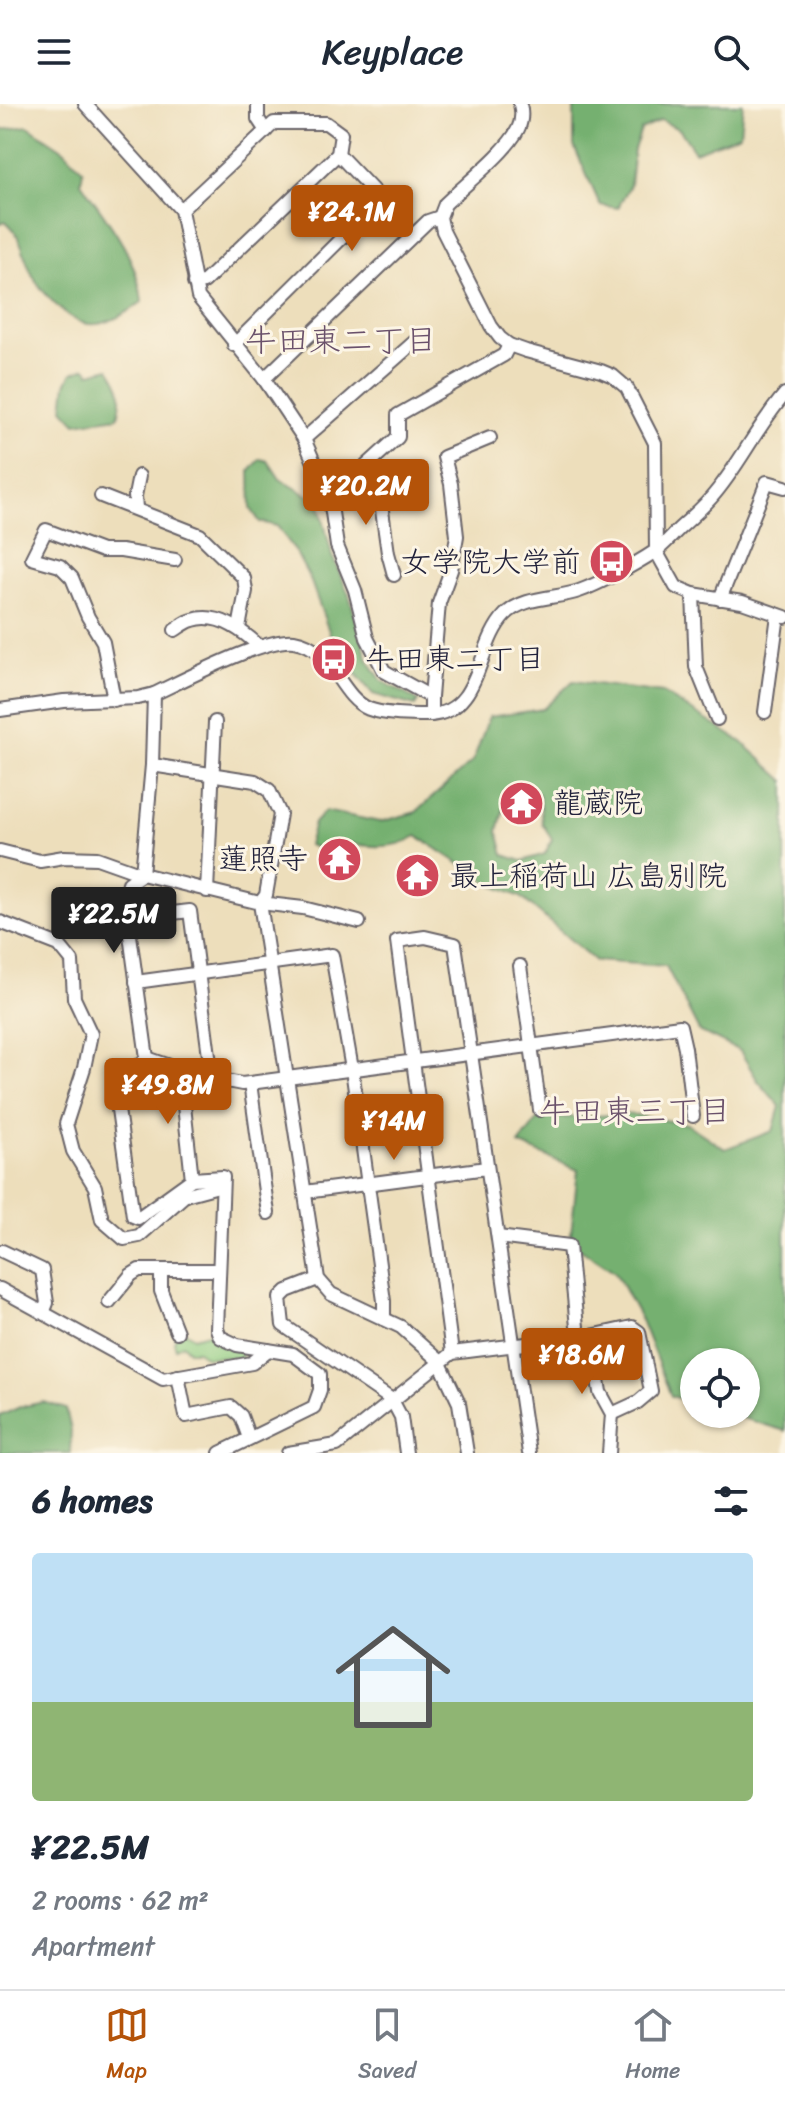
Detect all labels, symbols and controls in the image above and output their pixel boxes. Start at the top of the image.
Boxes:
text: Keyplace [322,20,463,84]
icon: menu [32,30,76,74]
icon: search [709,30,753,74]
pin: ¥24.1M [287,185,417,253]
text: ¥24.1M [309,188,395,234]
district label: 牛田東二丁目 [245,312,437,369]
pin: ¥20.2M [301,459,431,527]
text: ¥20.2M [321,462,411,508]
place label: 女学院大学前 [401,535,581,589]
bus stop icon: 女学院大学前 [588,538,636,586]
place label: 牛田東二丁目 [365,632,545,686]
bus stop icon: 牛田東二丁目 [310,635,358,683]
place label: 龍蔵院 [553,776,643,830]
temple icon: 龍蔵院 [498,779,546,827]
place label: 蓮照寺 [218,832,308,886]
temple icon: 蓮照寺 [315,835,363,883]
place label: 最上稲荷山 広島別院 [449,849,727,903]
temple icon: 最上稲荷山 広島別院 [394,852,442,900]
pin: ¥22.5M [49,887,179,955]
text: ¥22.5M [69,890,159,936]
pin: ¥49.8M [103,1058,233,1126]
text: ¥49.8M [122,1061,214,1107]
district label: 牛田東三丁目 [539,1083,731,1140]
pin: ¥14M [347,1094,441,1162]
text: ¥14M [362,1097,426,1143]
pin: ¥18.6M [517,1328,647,1396]
text: ¥18.6M [539,1331,625,1377]
map controls [680,1348,760,1428]
button: locate [680,1348,760,1428]
text: 6 homes [32,1471,153,1531]
icon: filters [709,1479,753,1523]
icon: home [321,1605,465,1749]
text: ¥22.5M [32,1817,149,1877]
text: 2 rooms · 62 m² [32,1877,209,1923]
text: Apartment [32,1923,155,1969]
tab: Map [105,2003,149,2090]
tab: Saved [358,2003,416,2090]
tab: Home [625,2003,680,2090]

